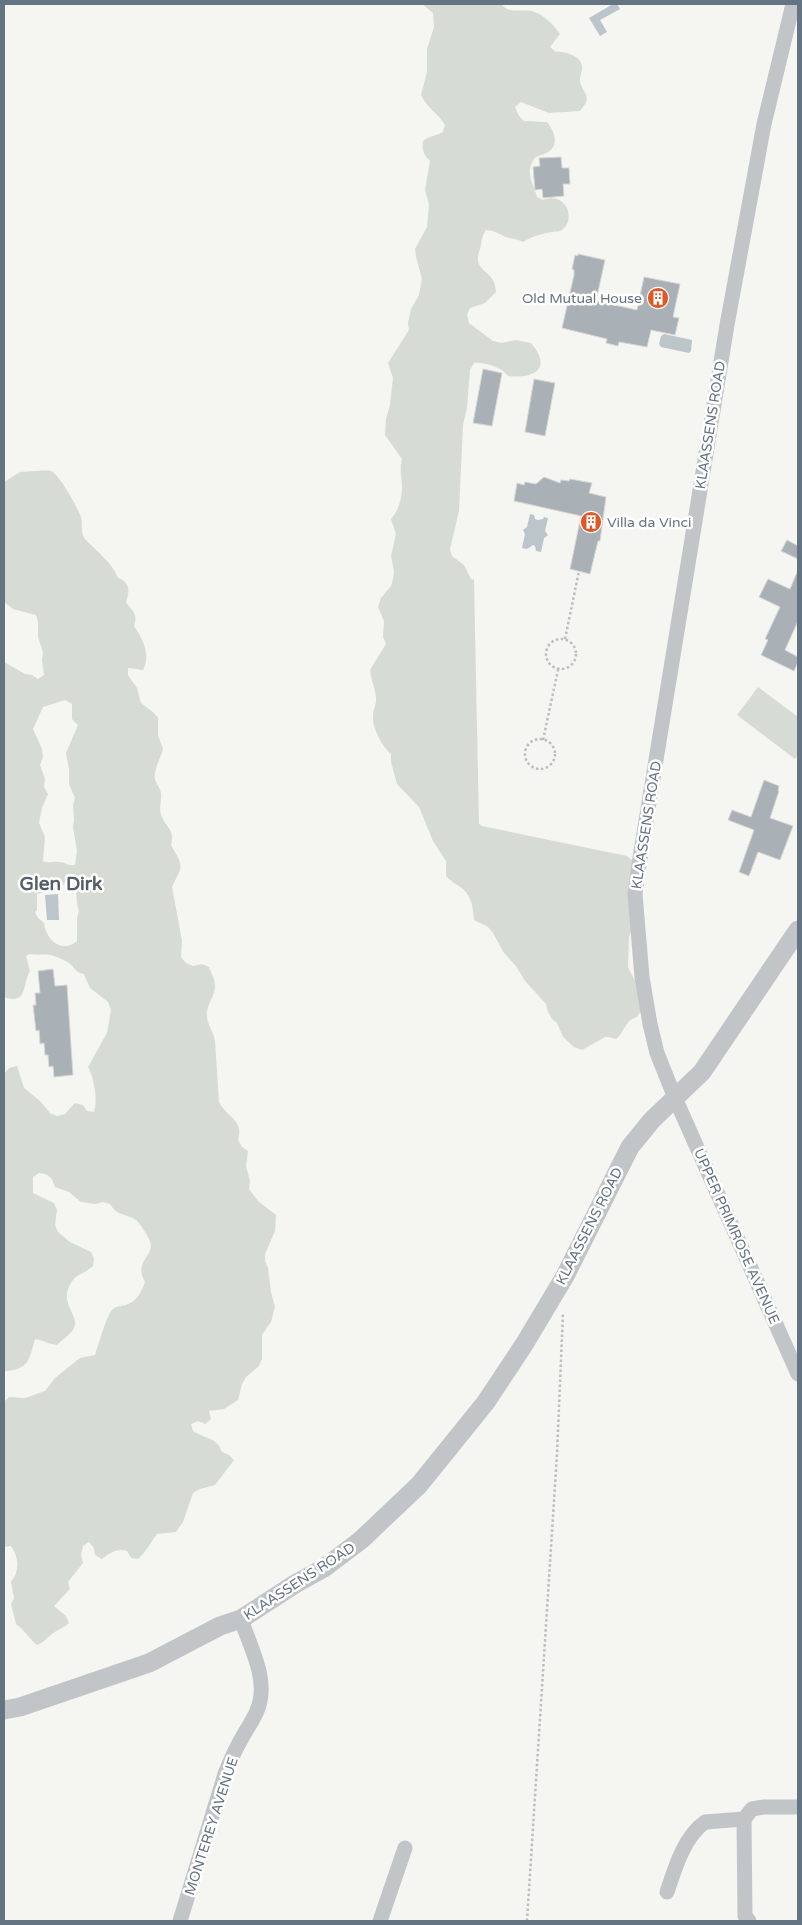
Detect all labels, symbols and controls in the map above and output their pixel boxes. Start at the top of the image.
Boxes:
building icon: Old Mutual House [646,286,670,310]
place label: Old Mutual House [522,290,642,307]
street label: KLAASSENS ROAD [692,360,729,490]
building icon: Villa da Vinci [579,510,603,534]
place label: Villa da Vinci [607,514,691,531]
street label: KLAASSENS ROAD [628,760,665,890]
district label: Glen Dirk [20,873,103,895]
street label: UPPER PRIMROSE AVENUE [690,1146,783,1327]
street label: KLAASSENS ROAD [552,1165,626,1288]
street label: KLAASSENS ROAD [240,1539,358,1624]
street label: MONTEREY AVENUE [181,1755,242,1897]

